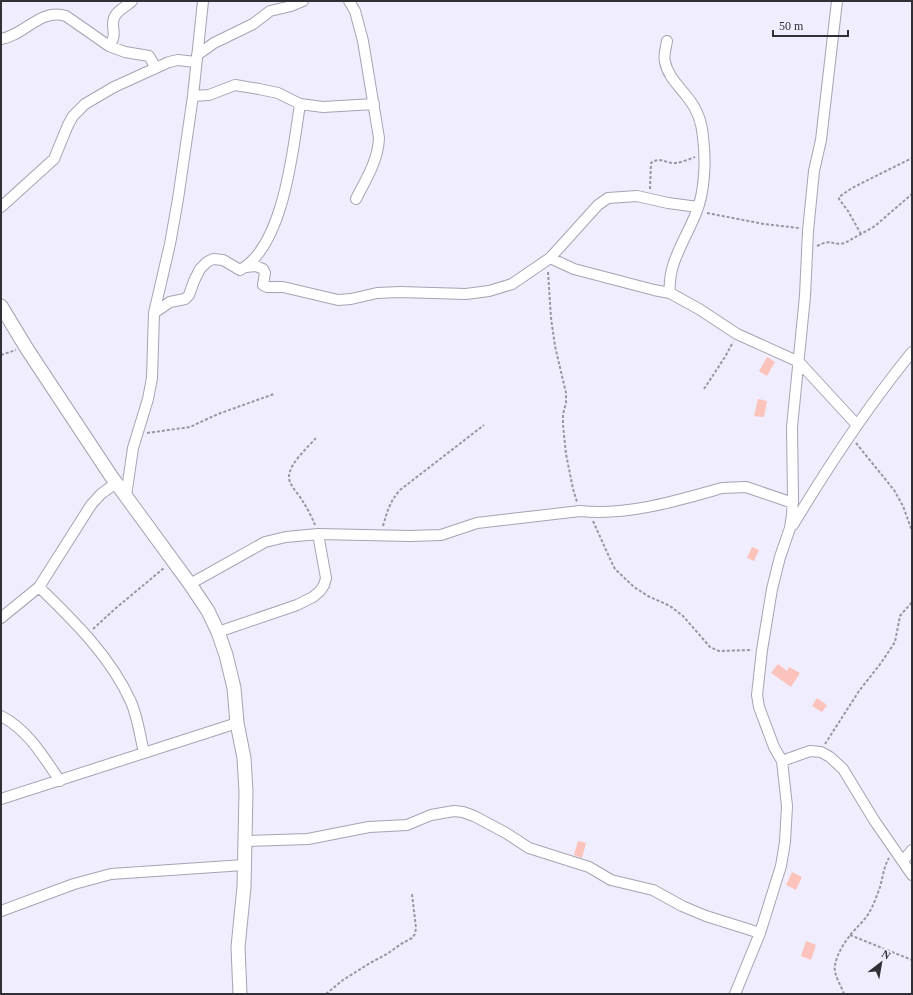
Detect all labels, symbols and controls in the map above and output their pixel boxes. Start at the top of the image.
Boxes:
scale bar [773,12,848,38]
text: 50 m [779,19,804,33]
north arrow [861,943,901,983]
text: N [880,947,893,962]

